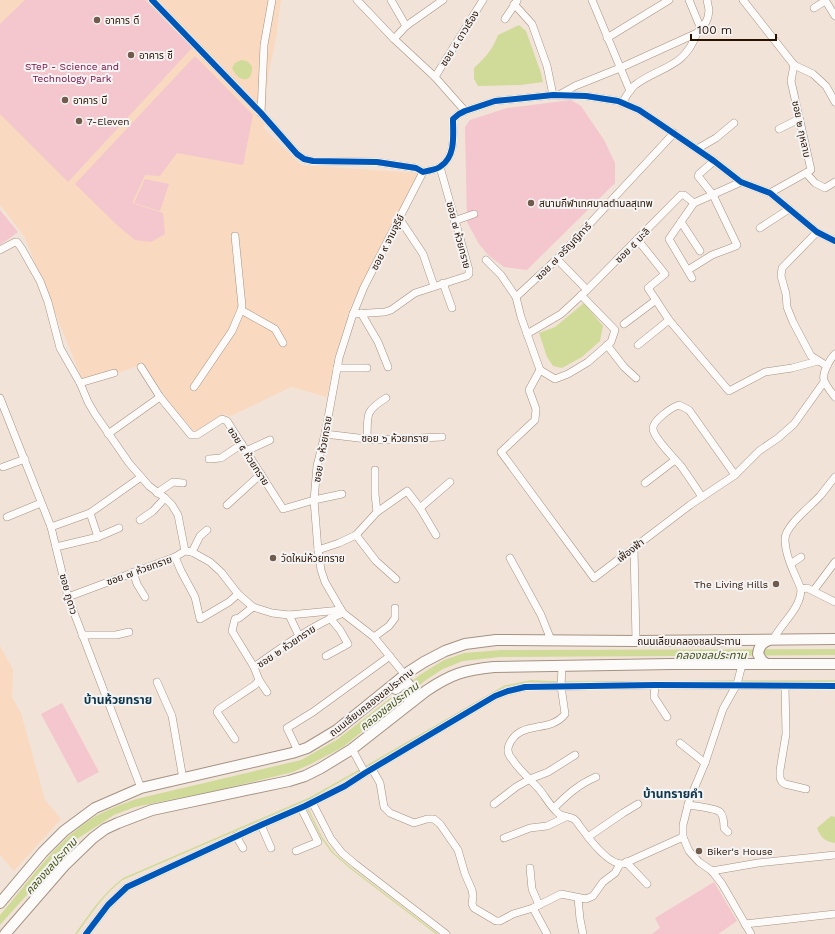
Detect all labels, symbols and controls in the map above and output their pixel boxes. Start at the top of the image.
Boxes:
street label: ซอย ๘ ดาวเรือง [438,8,481,68]
marker: อาคาร ดี [92,15,102,25]
place label: อาคาร ดี [105,15,139,26]
scale bar [691,16,776,42]
text: 100 m [697,23,732,37]
marker: อาคาร ซี [126,50,136,60]
place label: อาคาร ซี [139,50,173,61]
park label: STeP - Science and Technology Park [25,61,119,84]
marker: อาคาร บี [60,95,70,105]
place label: อาคาร บี [73,95,107,106]
street label: ซอย ๒ กุหลาบ [789,100,813,159]
marker: 7-Eleven [74,116,84,126]
place label: 7-Eleven [87,116,129,127]
marker: สนามกีฬาเทศบาลตำบลสุเทพ [526,198,536,208]
place label: สนามกีฬาเทศบาลตำบลสุเทพ [539,198,653,210]
street label: ซอย ๗ ห้วยทราย [444,200,473,270]
street label: ซอย ๙ จามจุรีย์ [369,213,407,272]
street label: ซอย ๗ อรัญญิการ์ [533,220,594,282]
street label: ซอย ๕ มะลิ [613,225,652,265]
street label: ซอย ๑ ห้วยทราย [311,415,334,483]
street label: ซอย ๕ ห้วยทราย [226,425,272,487]
street label: ซอย ๖ ห้วยทราย [362,433,429,444]
street label: เฟื่องฟ้า [613,535,646,564]
place label: วัดใหม่ห้วยทราย [281,552,345,564]
street label: ซอย ๗ ห้วยทราย [105,553,174,587]
marker: วัดใหม่ห้วยทราย [268,553,278,563]
street label: ซอย ภูดาว [57,573,80,616]
place label: The Living Hills [694,579,768,590]
marker: The Living Hills [771,579,781,589]
street label: ซอย ๒ ห้วยทราย [255,623,318,670]
street label: ถนนเลียบคลองชลประทาน [637,636,741,647]
water label: คลองชลประทาน [675,649,748,662]
street label: ถนนเลียบคลองชลประทาน [326,665,416,739]
water label: คลองชลประทาน [357,679,421,733]
district label: บ้านห้วยทราย [84,693,152,707]
district label: บ้านทรายคำ [643,787,703,801]
water label: คลองชลประทาน [23,835,81,897]
marker: Biker's House [694,846,704,856]
place label: Biker's House [707,846,773,857]

